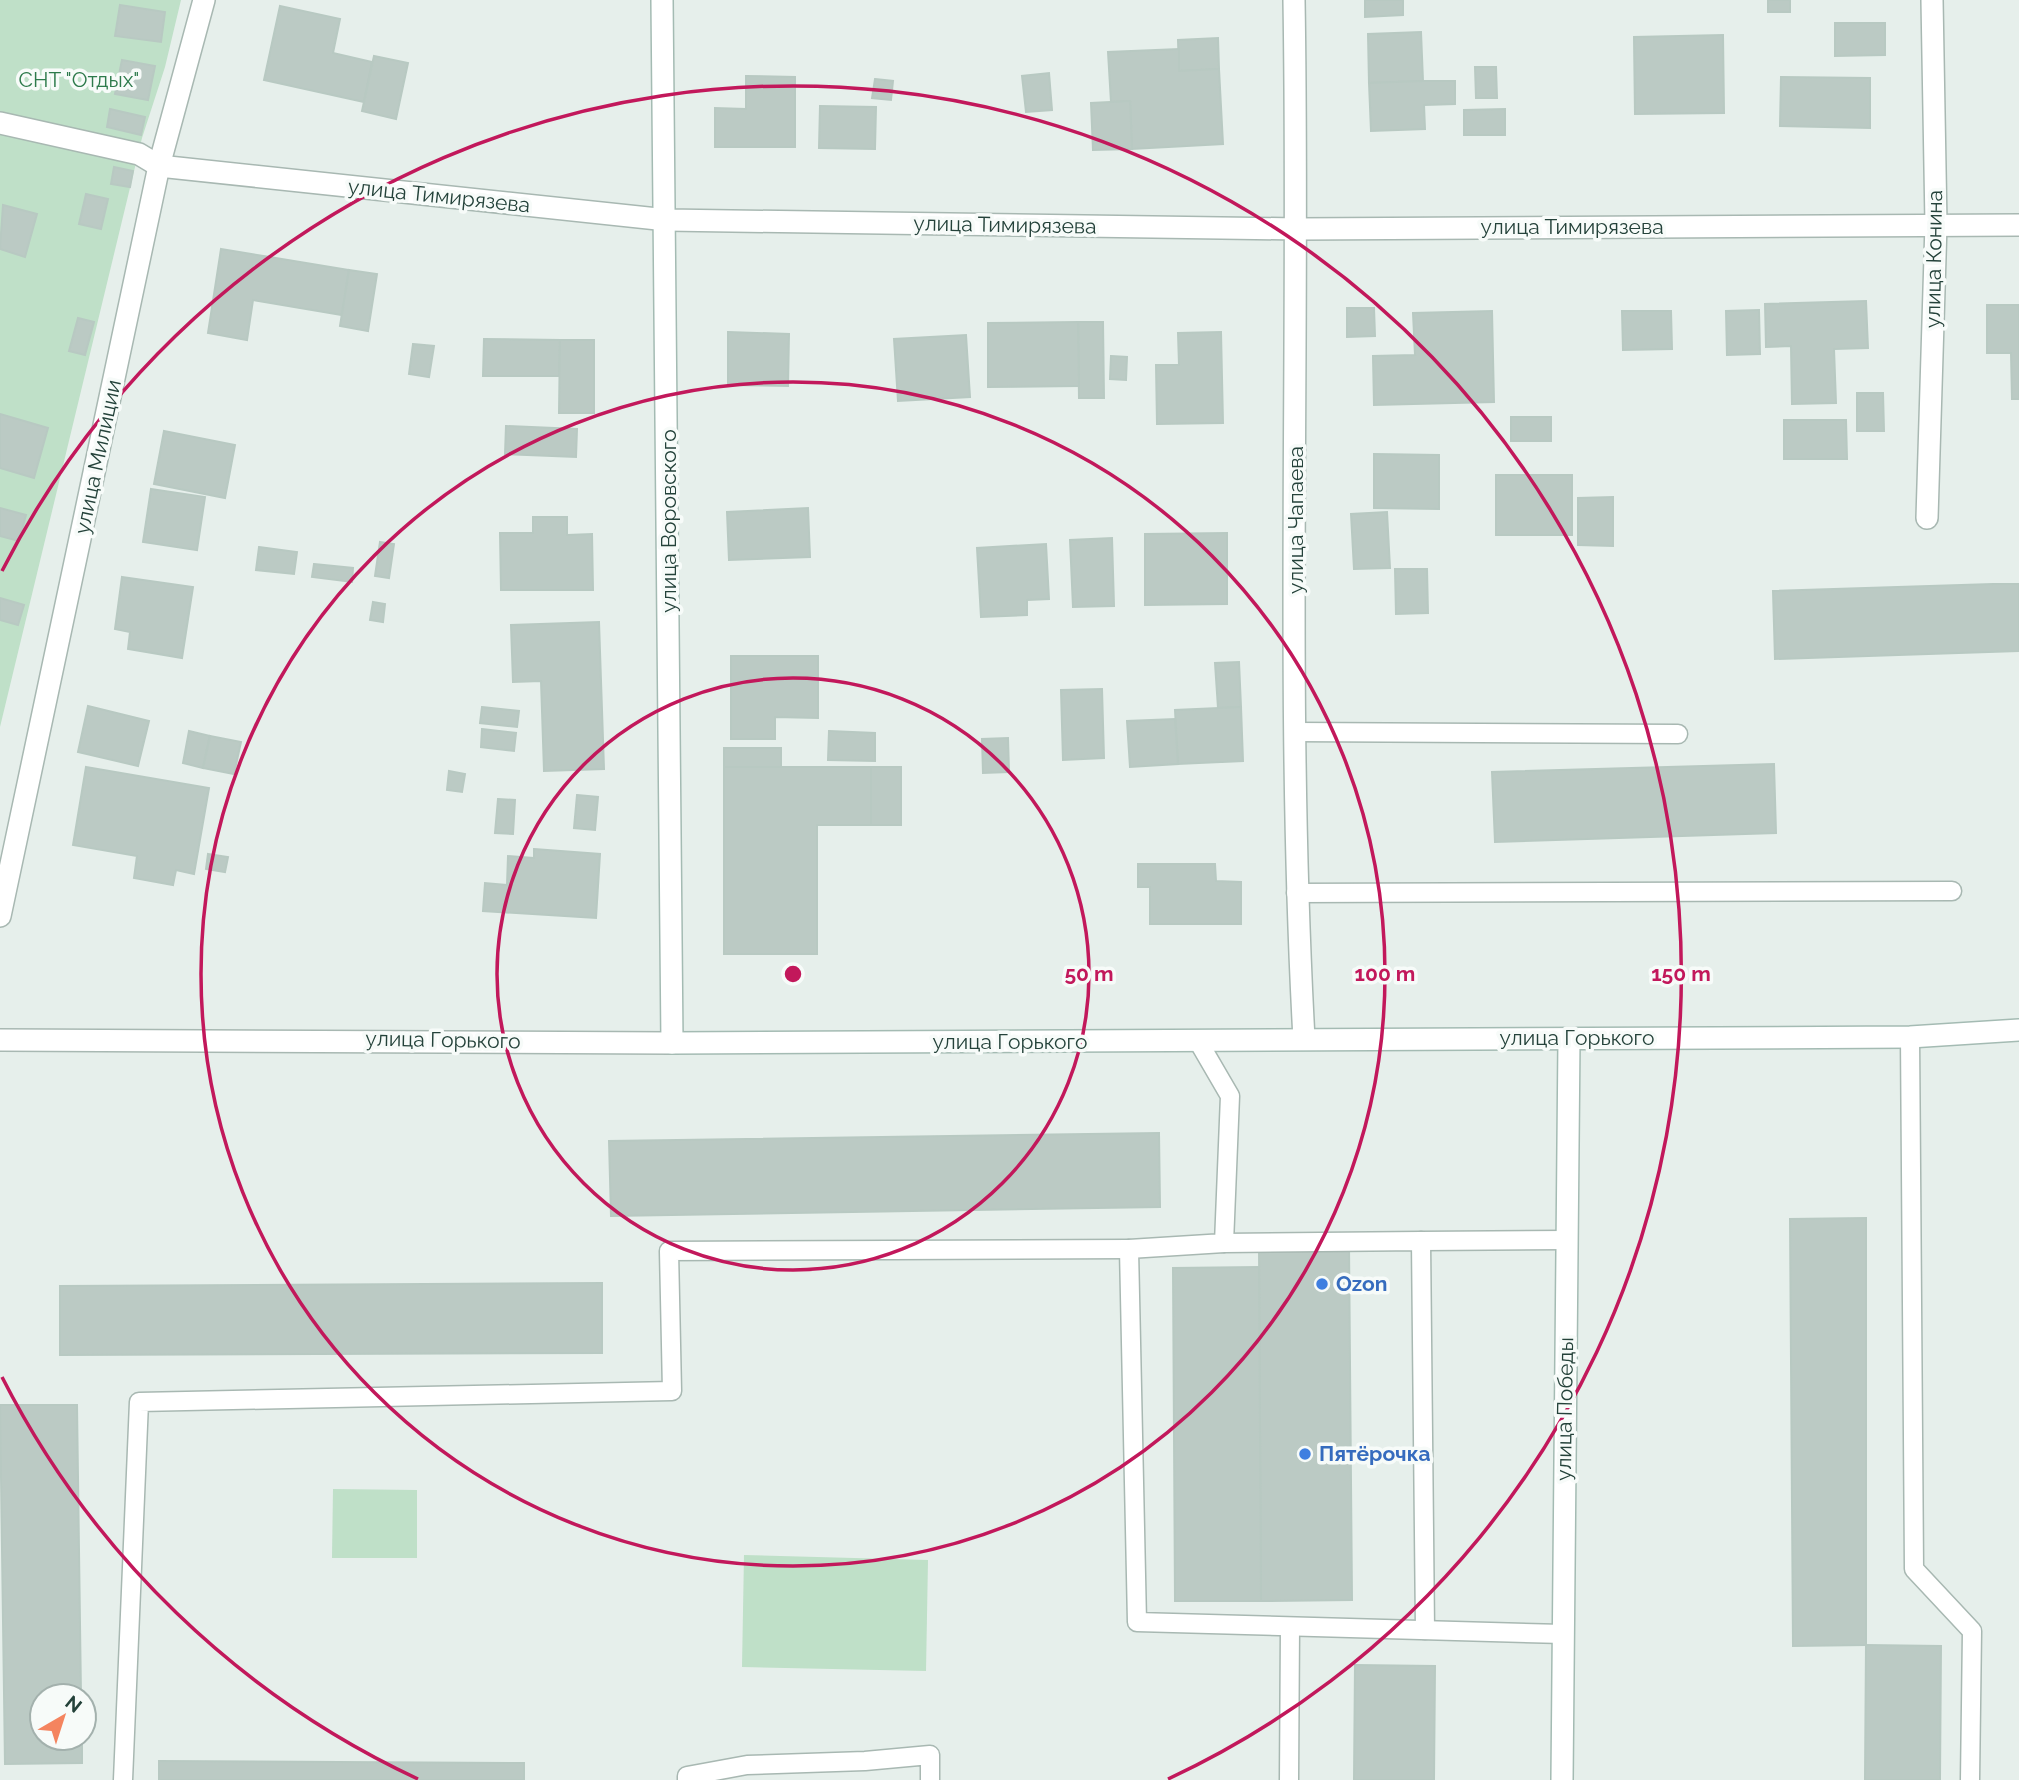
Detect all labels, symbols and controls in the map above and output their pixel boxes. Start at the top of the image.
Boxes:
park label: СНТ "Отдых" [19,67,140,92]
street label: улица Тимирязева [347,173,531,218]
street label: улица Конина [1920,190,1947,328]
street label: улица Тимирязева [913,210,1097,239]
street label: улица Тимирязева [1480,214,1664,239]
street label: улица Милиции [69,377,126,536]
street label: улица Воровского [656,429,681,613]
street label: улица Чапаева [1283,446,1308,594]
text: 50 m [1064,961,1114,986]
text: 100 m [1355,961,1415,986]
text: 150 m [1651,961,1711,986]
centre of rings [781,962,805,986]
street label: улица Горького [1499,1025,1655,1050]
street label: улица Горького [365,1026,521,1053]
street label: улица Горького [932,1029,1088,1054]
place label: Ozon [1336,1271,1387,1296]
marker: Ozon [1314,1276,1330,1292]
street label: улица Победы [1551,1337,1578,1481]
place label: Пятёрочка [1319,1441,1431,1466]
marker: Пятёрочка [1297,1446,1313,1462]
north arrow [28,1682,98,1752]
text: N [61,1691,86,1717]

